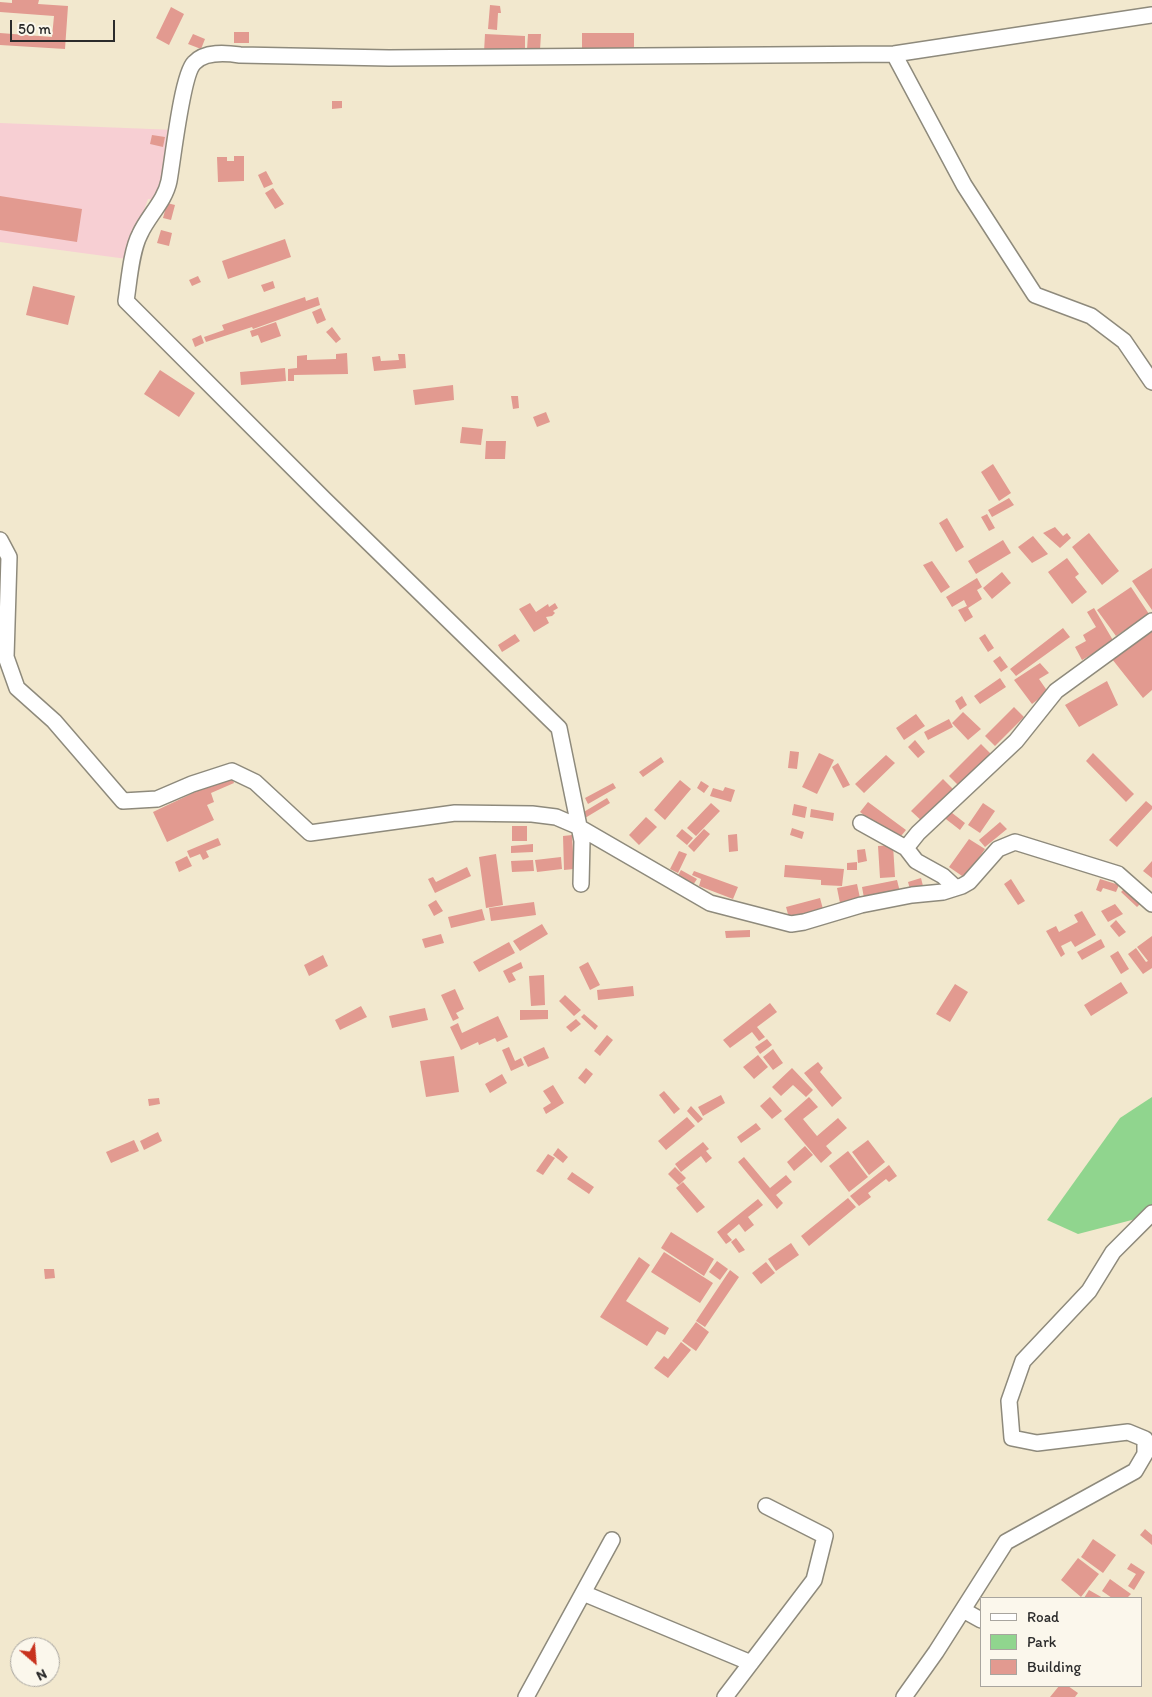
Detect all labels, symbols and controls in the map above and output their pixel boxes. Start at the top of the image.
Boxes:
scale bar [12,10,118,42]
text: 50 m [18,20,51,38]
legend [980,1597,1142,1687]
text: Road [1027,1608,1059,1626]
text: Park [1027,1633,1057,1651]
north arrow [10,1637,60,1687]
text: Building [1027,1658,1081,1676]
text: N [34,1665,50,1685]

